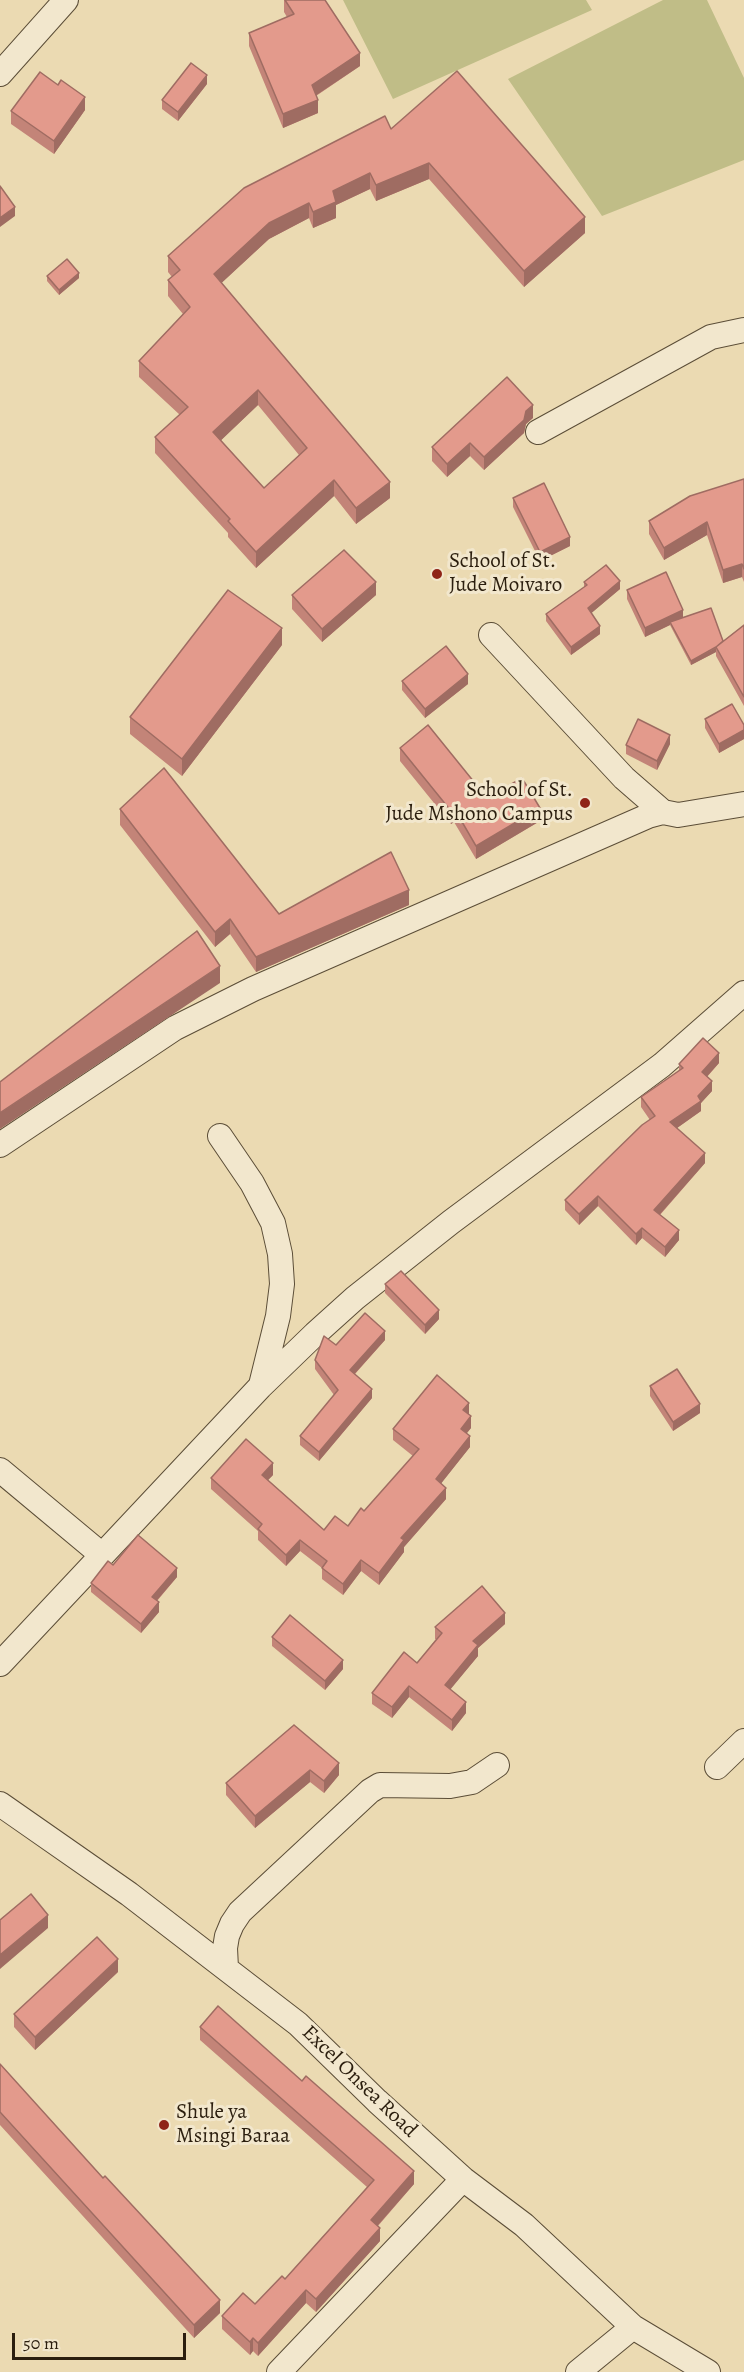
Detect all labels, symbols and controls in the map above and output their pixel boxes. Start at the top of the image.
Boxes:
place label: School of St. Jude Moivaro [449,549,562,599]
marker: School of St. Jude Moivaro [430,567,444,581]
place label: School of St. Jude Mshono Campus [385,778,573,828]
marker: School of St. Jude Mshono Campus [578,796,592,810]
street label: Excel Onsea Road [296,2021,422,2143]
place label: Shule ya Msingi Baraa [176,2100,290,2150]
marker: Shule ya Msingi Baraa [157,2118,171,2132]
scale bar [15,2321,189,2359]
text: 50 m [23,2331,59,2355]

